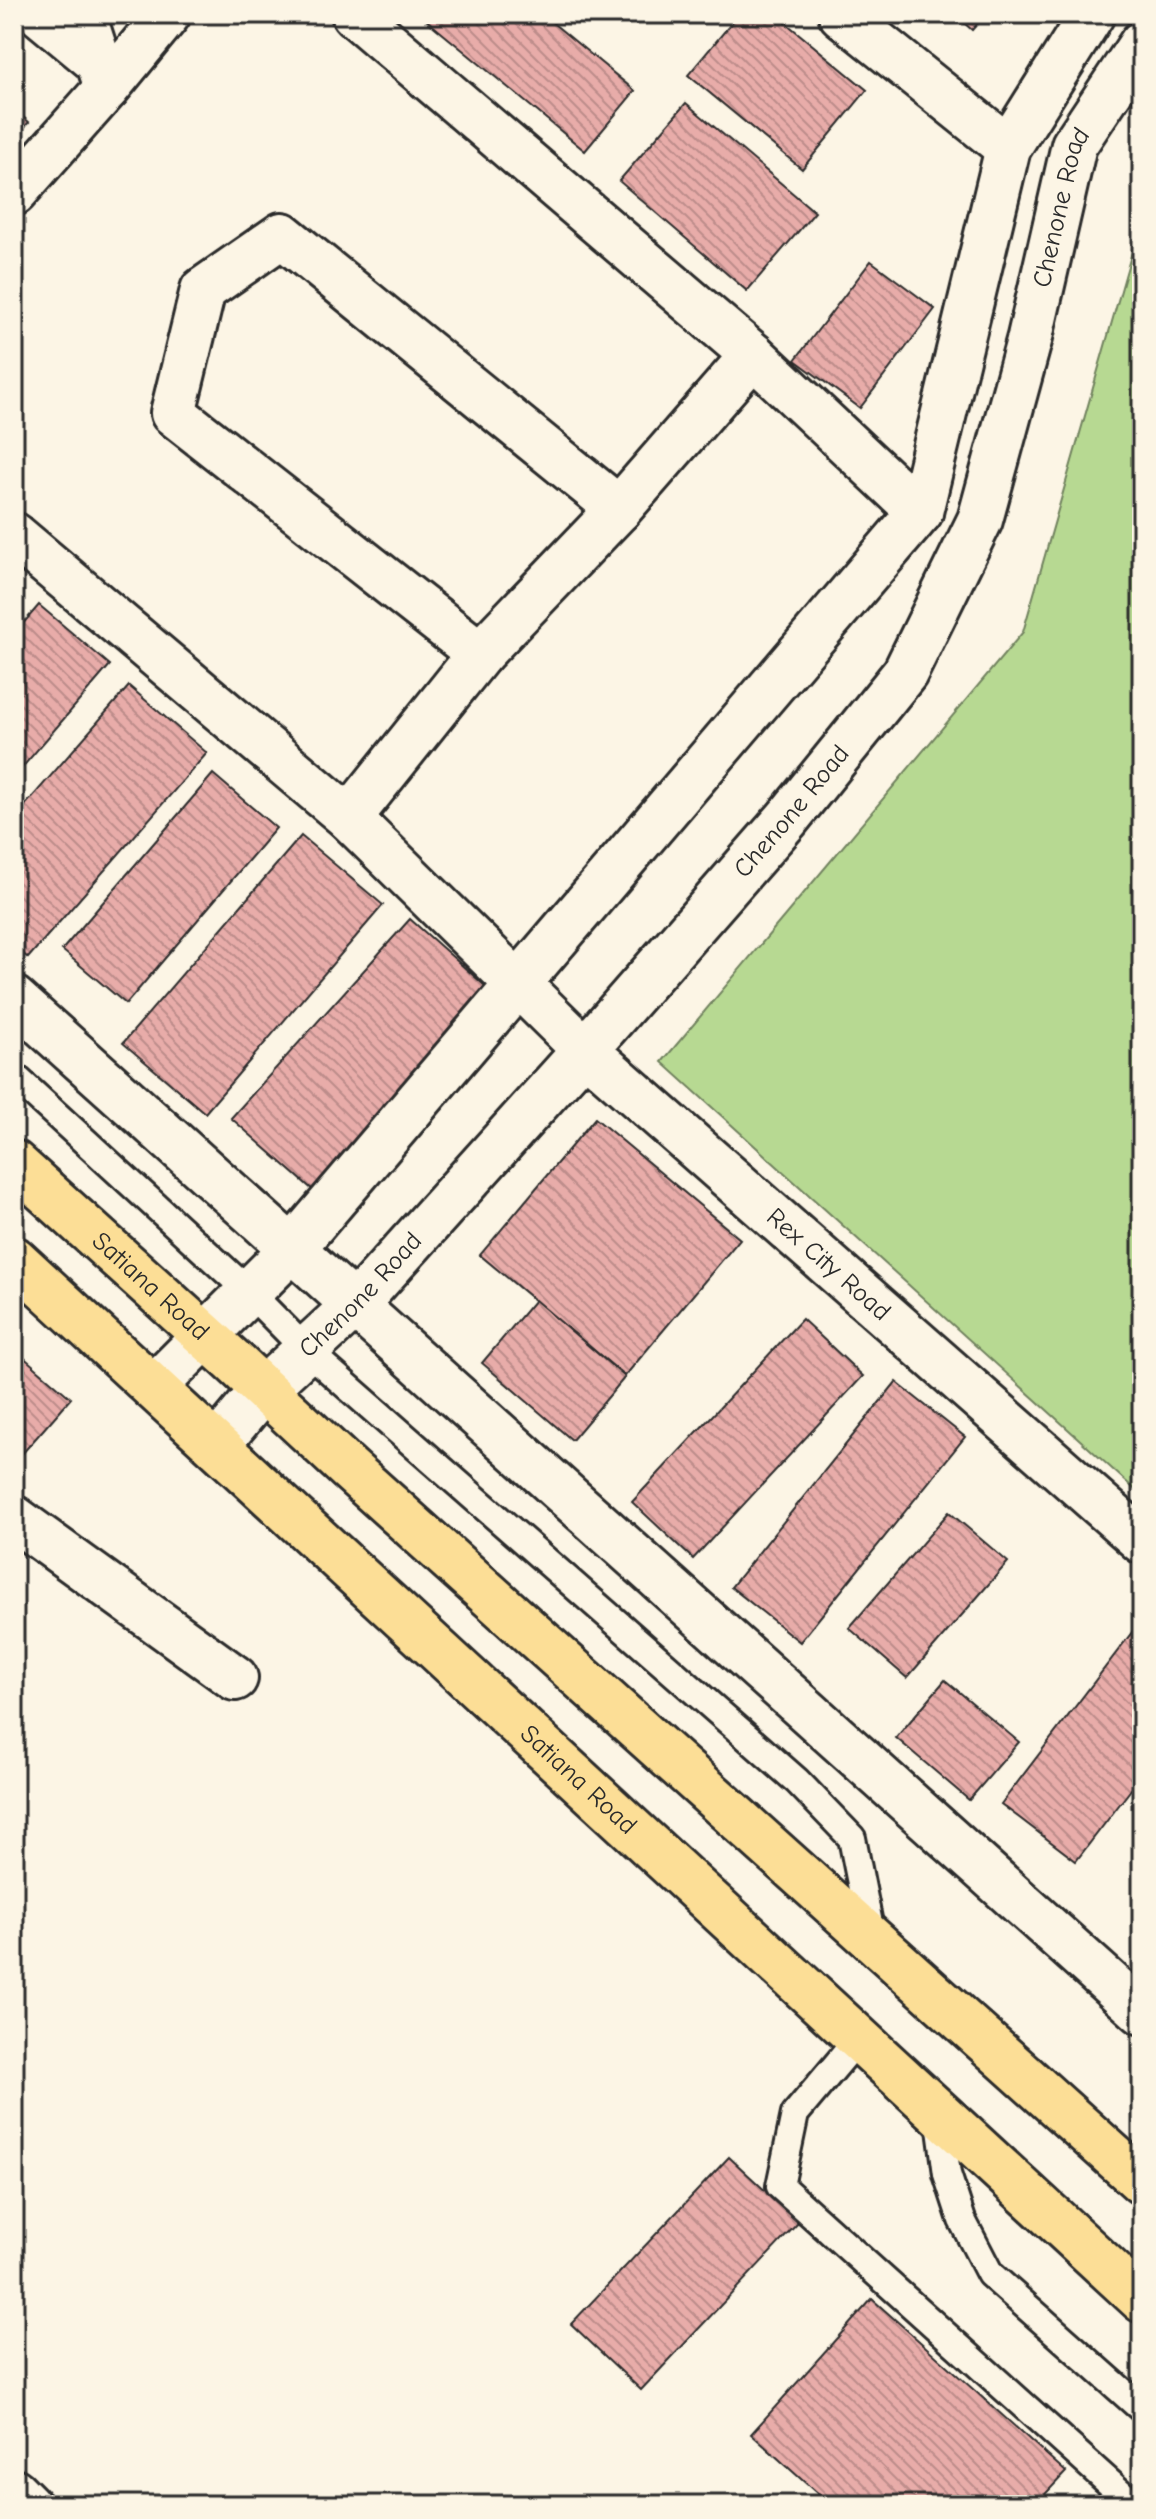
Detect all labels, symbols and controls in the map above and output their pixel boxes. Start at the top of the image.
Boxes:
street label: Chenone Road [1027,122,1096,290]
street label: Chenone Road [728,739,856,884]
street label: Rex City Road [760,1202,896,1327]
street label: Satiana Road [86,1226,215,1347]
street label: Chenone Road [293,1226,428,1364]
street label: Satiana Road [514,1719,643,1841]

